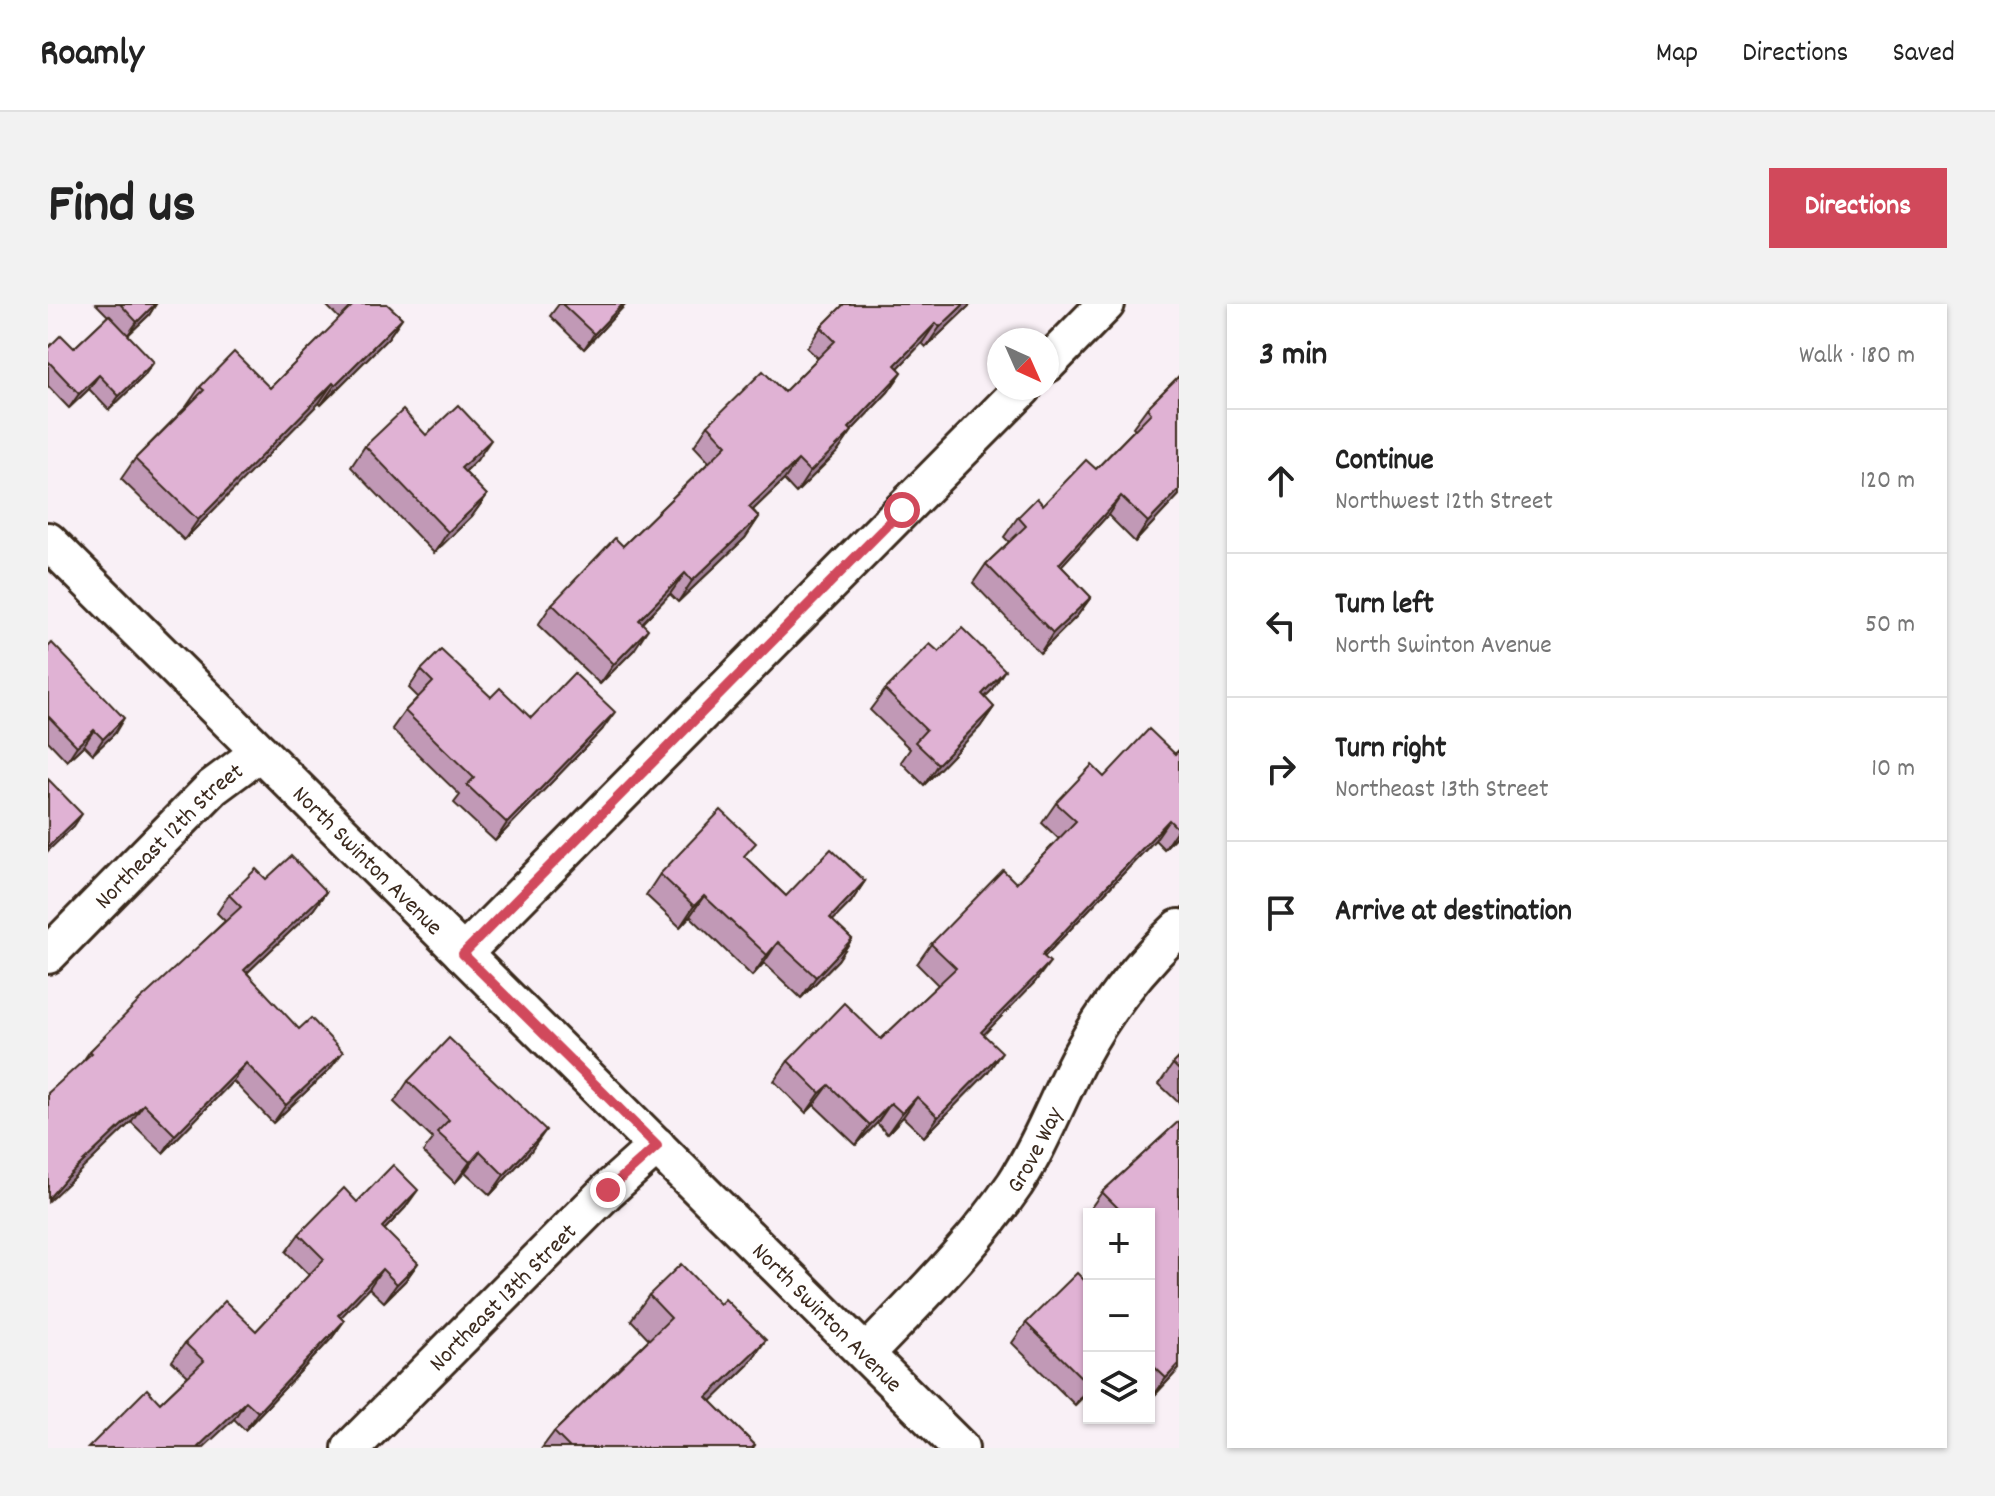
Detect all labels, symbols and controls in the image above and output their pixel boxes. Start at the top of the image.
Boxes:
text: Roamly [40,28,144,83]
text: Map [1656,35,1698,75]
text: Directions [1742,35,1848,75]
text: Saved [1892,35,1955,75]
text: Find us [48,168,196,248]
button: Directions [1769,168,1947,248]
north arrow [987,328,1059,400]
text: 3 min [1259,332,1327,381]
text: Walk · 180 m [1799,338,1915,375]
text: Continue [1335,441,1434,484]
icon: ahead [1259,459,1303,503]
text: 120 m [1860,463,1915,500]
text: Northwest 12th Street [1335,484,1553,521]
route start [884,492,920,528]
text: Turn left [1335,585,1434,628]
icon: left [1259,603,1303,647]
text: 50 m [1865,607,1915,644]
text: North Swinton Avenue [1335,628,1552,665]
text: Turn right [1335,729,1446,772]
icon: right [1259,747,1303,791]
text: 10 m [1871,751,1915,788]
street label: Northeast 12th Street [88,756,252,918]
text: Northeast 13th Street [1335,772,1549,809]
street label: North Swinton Avenue [283,779,449,945]
icon: arrive [1259,891,1303,935]
text: Arrive at destination [1335,892,1572,935]
street label: Grove Way [1000,1101,1074,1201]
route end [590,1172,626,1208]
map controls [1083,1208,1155,1424]
button: + [1083,1208,1155,1280]
street label: Northeast 13th Street [423,1217,586,1380]
street label: North Swinton Avenue [743,1236,909,1401]
button: − [1083,1280,1155,1352]
button: layers [1083,1352,1155,1424]

